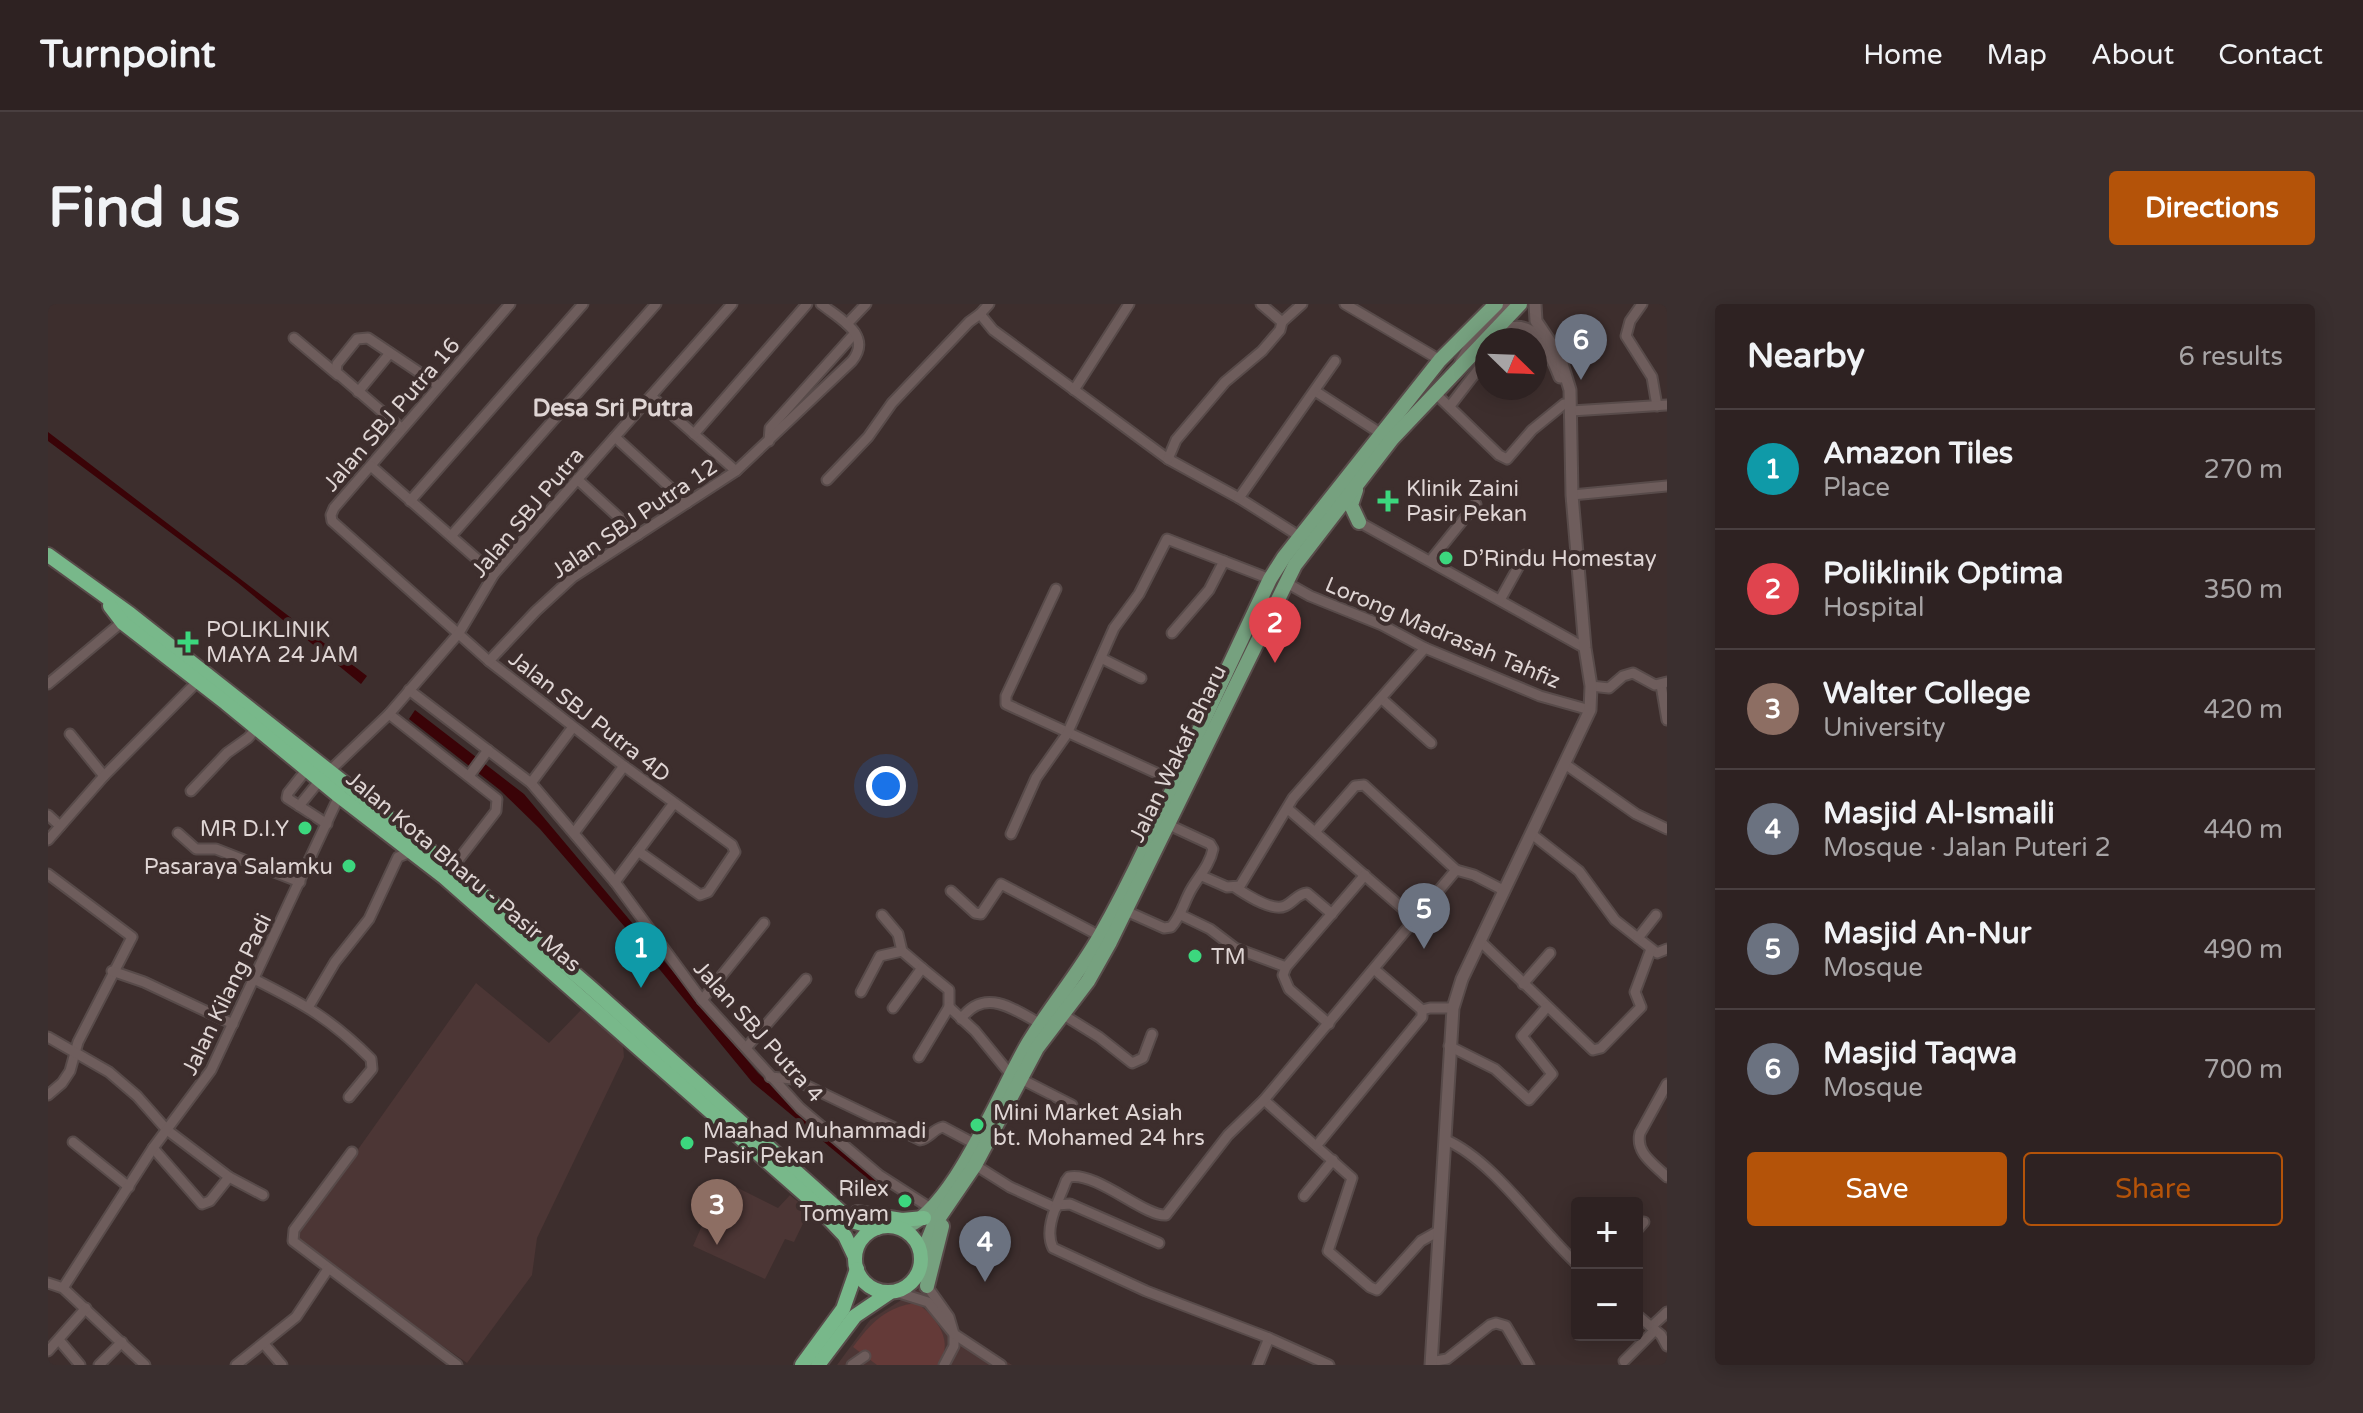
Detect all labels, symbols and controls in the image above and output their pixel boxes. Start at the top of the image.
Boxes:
text: Turnpoint [40,32,215,78]
text: Home [1863,38,1943,72]
text: Map [1987,38,2047,72]
text: About [2091,38,2174,72]
text: Contact [2218,38,2323,72]
button: Directions [2109,171,2315,245]
text: Find us [48,175,240,242]
pin: 6 [1555,314,1607,380]
north arrow [1475,328,1547,400]
street label: Jalan SBJ Putra 16 [318,333,466,497]
text: Nearby [1747,336,1865,377]
text: 6 results [2178,341,2283,372]
district label: Desa Sri Putra [533,394,693,423]
text: Amazon Tiles [1823,435,2013,472]
street label: Jalan SBJ Putra [466,442,590,583]
street label: Jalan SBJ Putra 12 [546,454,723,584]
text: 1 [1765,454,1781,485]
text: 270 m [2203,454,2283,485]
text: Place [1823,472,1890,503]
place label: Klinik Zaini Pasir Pekan [1406,476,1527,527]
marker: Klinik Zaini Pasir Pekan [1377,490,1399,512]
place label: D’Rindu Homestay [1462,546,1657,572]
marker: D’Rindu Homestay [1437,549,1455,567]
text: Poliklinik Optima [1823,555,2063,592]
street label: Lorong Madrasah Tahfiz [1321,572,1564,694]
text: 2 [1765,574,1781,605]
text: 350 m [2203,574,2283,605]
text: Hospital [1823,592,1924,623]
pin: 2 [1249,597,1301,663]
place label: POLIKLINIK MAYA 24 JAM [206,617,358,668]
marker: POLIKLINIK MAYA 24 JAM [177,631,199,653]
street label: Jalan SBJ Putra 4D [504,646,675,788]
street label: Jalan Wakaf Bharu [1124,661,1232,846]
text: Walter College [1823,675,2030,712]
text: 3 [1765,694,1781,725]
text: 420 m [2203,694,2283,725]
text: University [1823,712,1946,743]
street label: Jalan Kota Bharu - Pasir Mas [341,766,586,978]
your location [866,766,906,806]
text: Masjid Al-Ismaili [1823,795,2055,832]
text: 4 [1765,814,1781,845]
text: 440 m [2203,814,2283,845]
place label: MR D.I.Y [200,816,289,842]
marker: MR D.I.Y [296,819,314,837]
text: Mosque · Jalan Puteri 2 [1823,832,2111,863]
place label: Pasaraya Salamku [144,854,333,880]
marker: Pasaraya Salamku [340,857,358,875]
pin: 5 [1398,883,1450,949]
street label: Jalan Kilang Padi [177,909,277,1079]
text: Masjid An-Nur [1823,915,2031,952]
pin: 1 [615,922,667,988]
text: 5 [1765,934,1781,965]
text: 490 m [2203,934,2283,965]
place label: TM [1211,944,1246,970]
marker: TM [1186,947,1204,965]
text: Mosque [1823,952,1923,983]
street label: Jalan SBJ Putra 4 [688,956,829,1108]
text: Masjid Taqwa [1823,1035,2017,1072]
text: 6 [1765,1054,1781,1085]
text: 700 m [2203,1054,2283,1085]
text: Mosque [1823,1072,1923,1103]
place label: Mini Market Asiah bt. Mohamed 24 hrs [993,1100,1205,1151]
marker: Mini Market Asiah bt. Mohamed 24 hrs [968,1116,986,1134]
place label: Maahad Muhammadi Pasir Pekan [703,1118,927,1169]
marker: Maahad Muhammadi Pasir Pekan [678,1134,696,1152]
button: Save [1747,1152,2007,1226]
button: Share [2023,1152,2283,1226]
place label: Rilex Tomyam [799,1176,889,1227]
pin: 3 [691,1179,743,1245]
marker: Rilex Tomyam [896,1192,914,1210]
map controls [1571,1197,1643,1341]
button: + [1571,1197,1643,1269]
pin: 4 [959,1216,1011,1282]
button: − [1571,1269,1643,1341]

